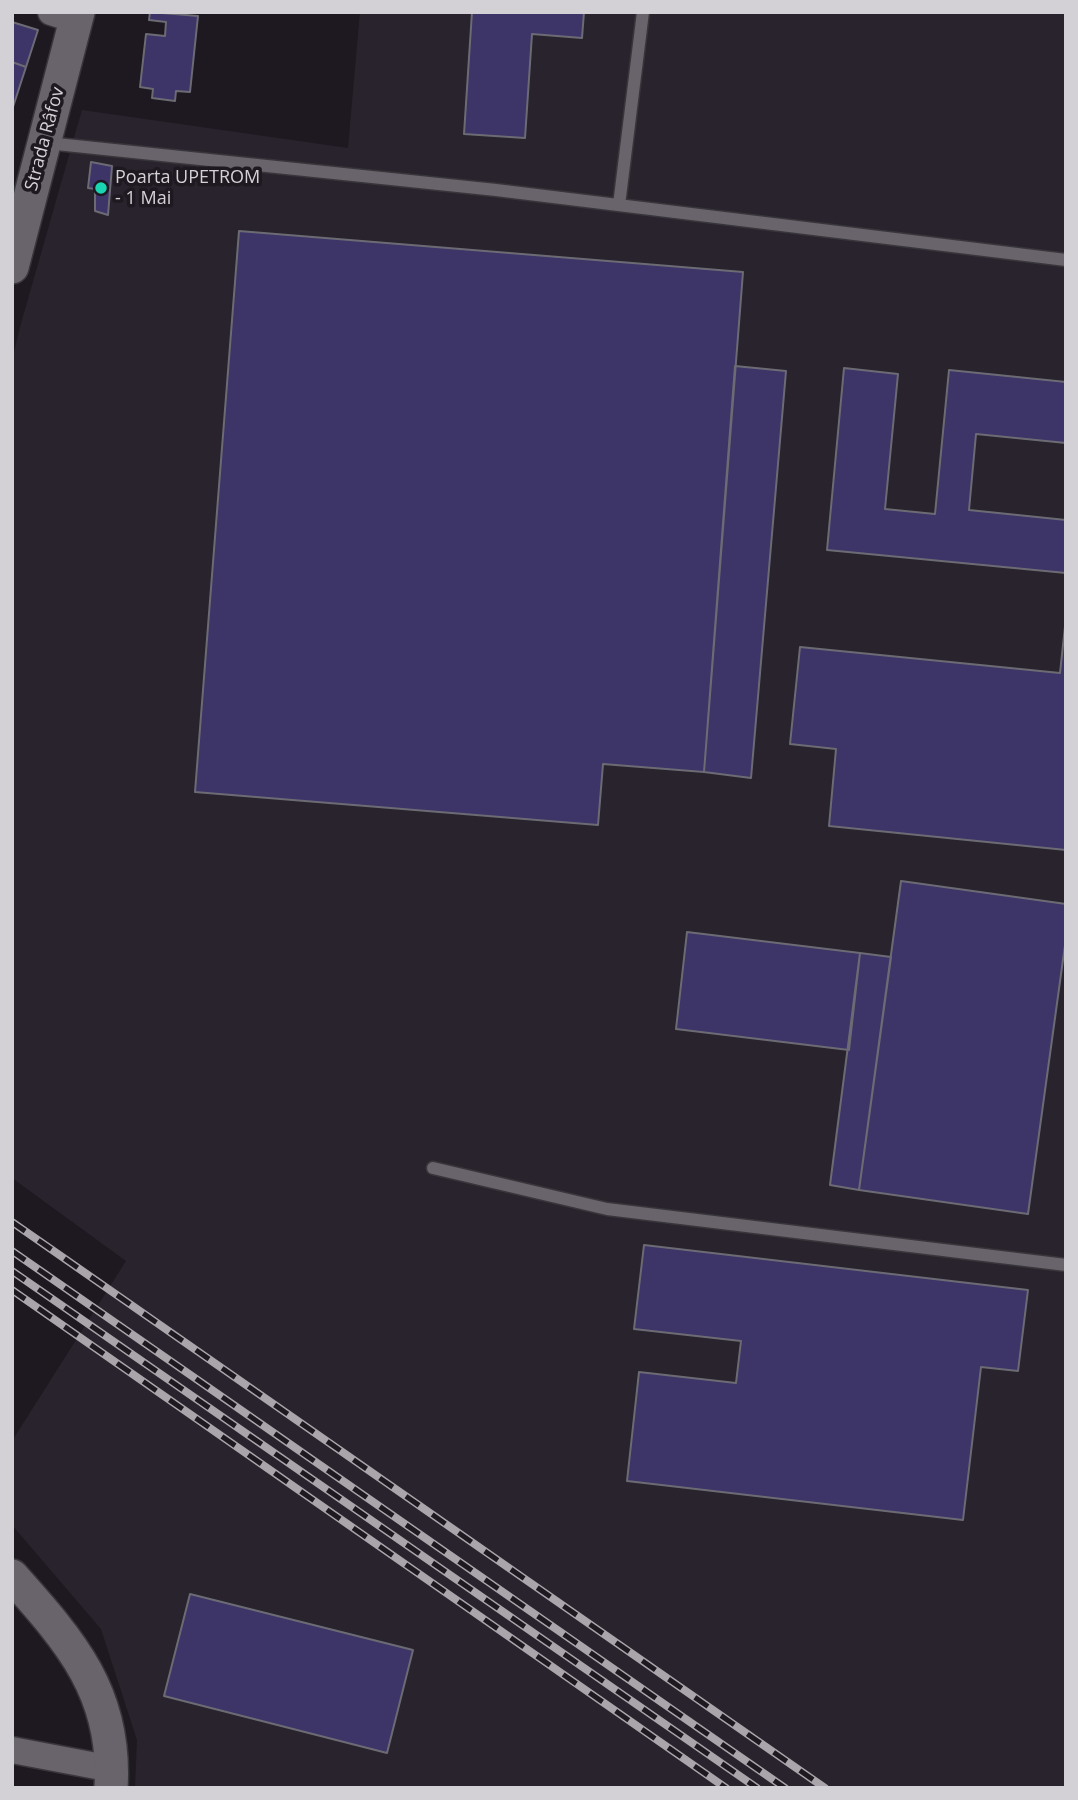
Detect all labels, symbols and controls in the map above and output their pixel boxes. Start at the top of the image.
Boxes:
street label: Strada Râfov [21,85,69,193]
place label: Poarta UPETROM - 1 Mai [115,167,260,210]
marker: Poarta UPETROM - 1 Mai [93,180,109,196]

